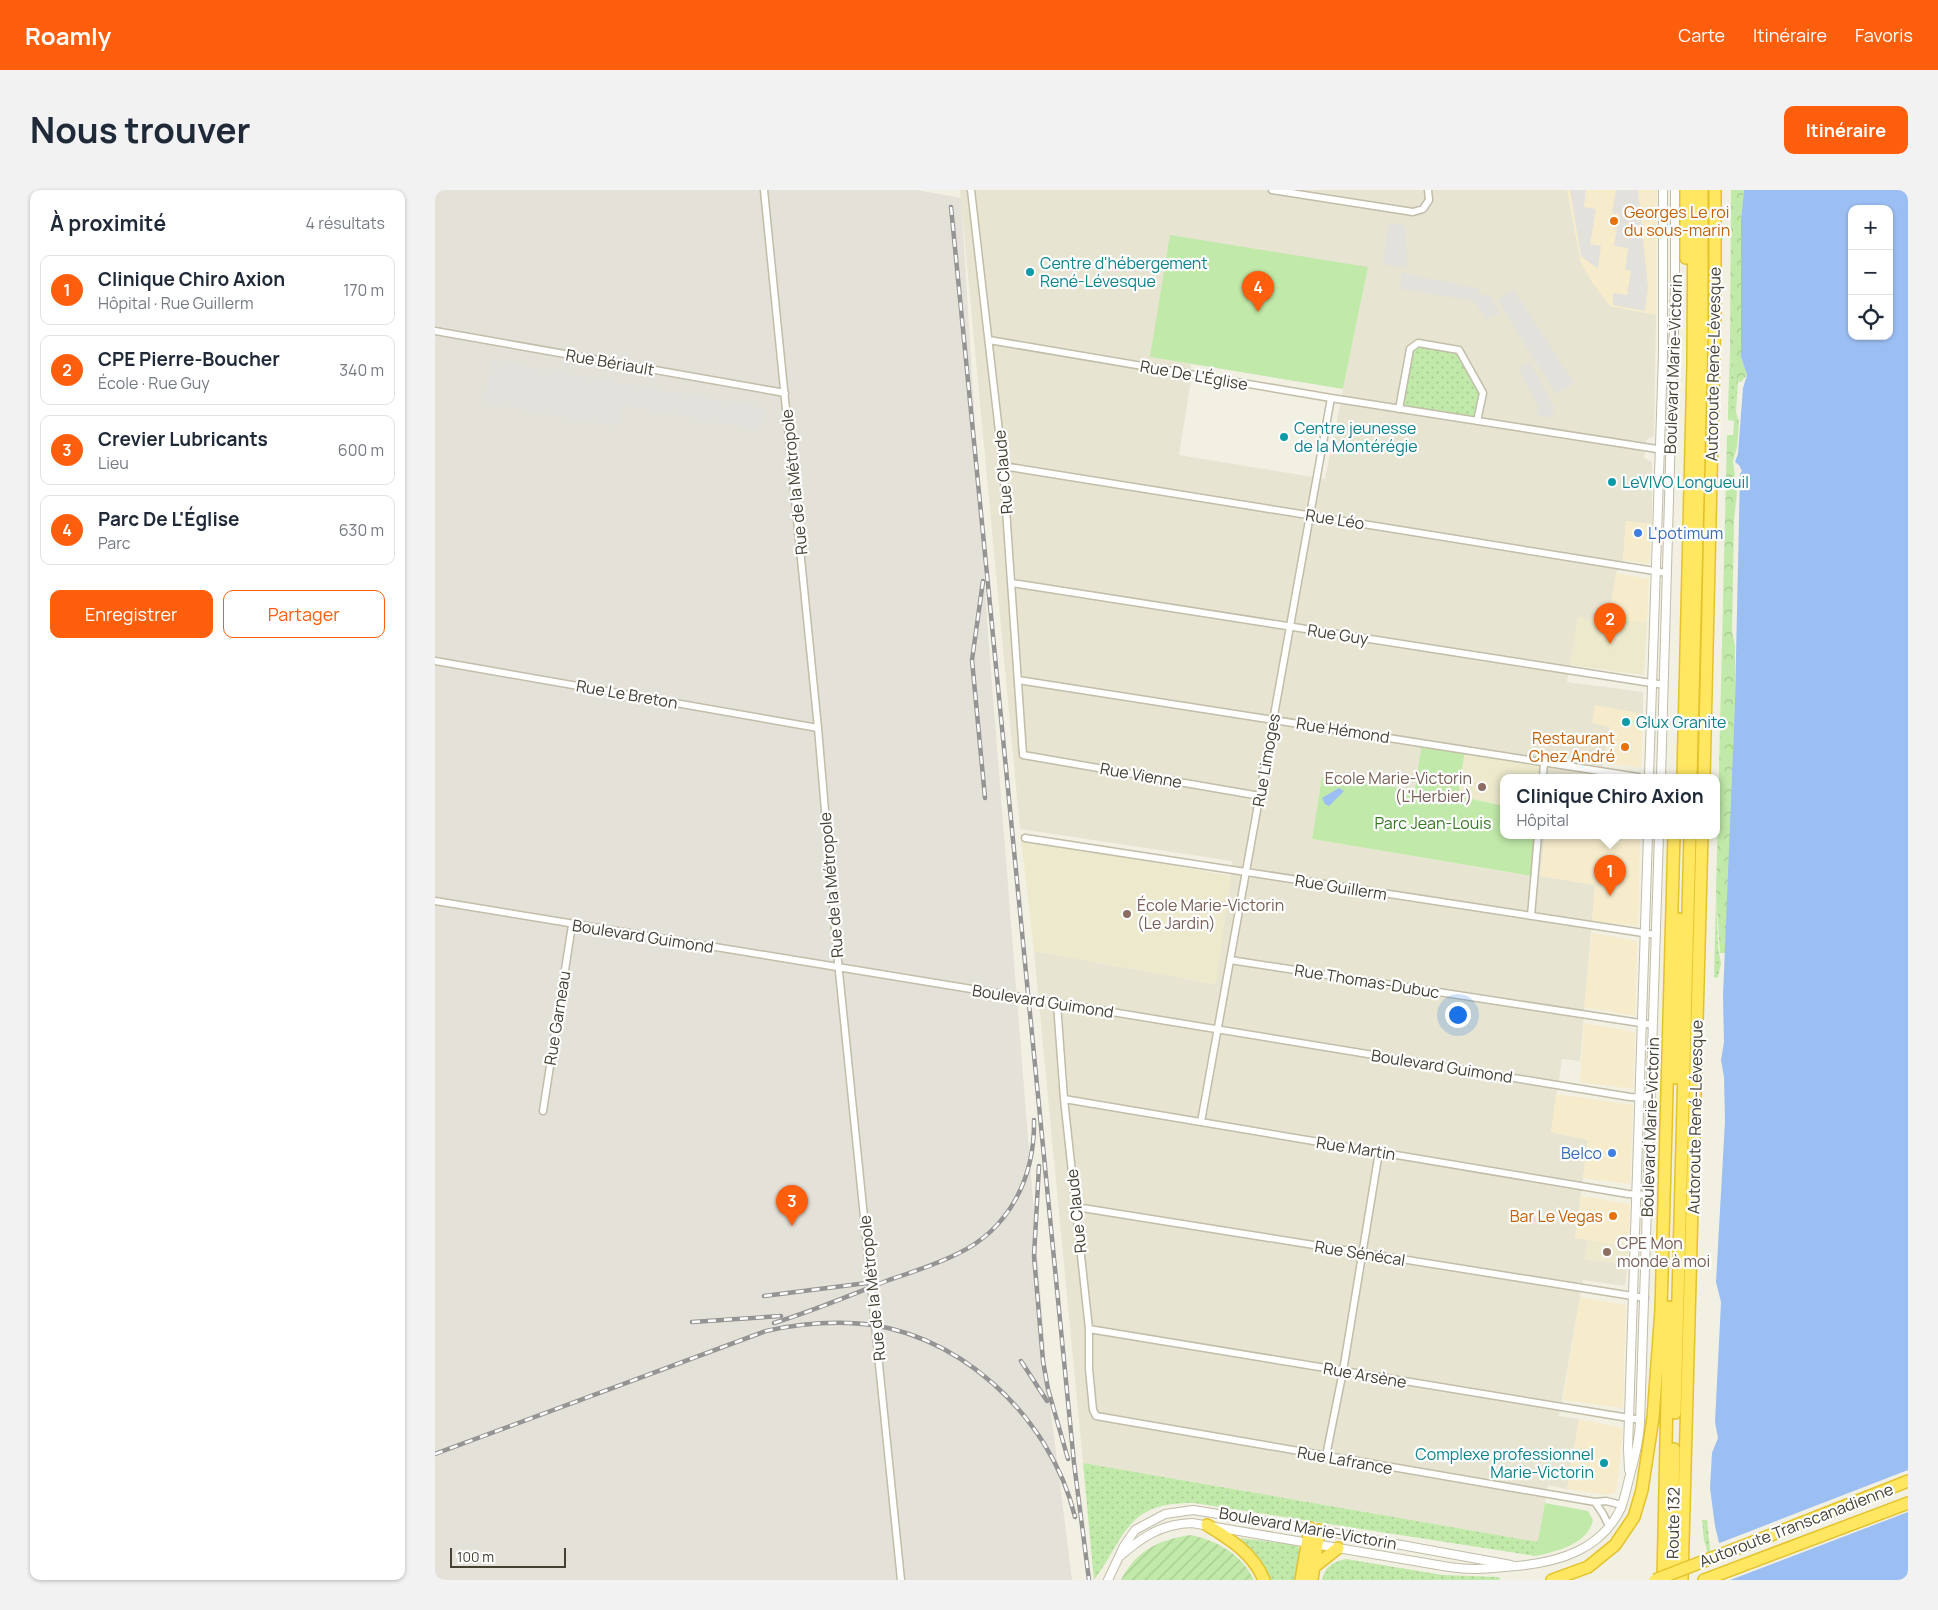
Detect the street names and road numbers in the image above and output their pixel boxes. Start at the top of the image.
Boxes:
street label: Autoroute René-Lévesque [1700,267,1726,461]
street label: Boulevard Marie-Victorin [1659,274,1687,454]
street label: Rue Bériault [564,343,656,381]
street label: Rue De L'Église [1138,355,1250,395]
street label: Rue de la Métropole [775,408,813,556]
street label: Rue Claude [988,429,1018,515]
street label: Rue Léo [1304,504,1366,534]
street label: Rue Guy [1306,618,1371,650]
street label: Rue Le Breton [575,674,679,714]
street label: Rue Limoges [1247,712,1285,808]
street label: Rue Hémond [1295,712,1391,748]
street label: Rue Vienne [1098,757,1184,793]
street label: Rue de la Métropole [814,811,848,959]
street label: Rue Guillerm [1293,869,1389,905]
street label: Boulevard Guimond [571,914,715,958]
street label: Rue Thomas-Dubuc [1293,959,1441,1003]
street label: Rue Garneau [539,969,575,1067]
street label: Boulevard Guimond [971,979,1115,1023]
street label: Autoroute René-Lévesque [1682,1020,1708,1214]
street label: Boulevard Marie-Victorin [1636,1037,1664,1217]
street label: Boulevard Guimond [1370,1044,1514,1088]
street label: Rue Martin [1315,1131,1397,1165]
street label: Rue Claude [1061,1168,1091,1254]
street label: Rue de la Métropole [853,1214,891,1362]
street label: Rue Sénécal [1313,1235,1407,1271]
street label: Rue Arsène [1322,1357,1408,1393]
street label: Rue Lafrance [1296,1441,1394,1479]
street label: Autoroute Transcanadienne [1696,1478,1896,1572]
street label: Route 132 [1661,1487,1685,1559]
street label: Boulevard Marie-Victorin [1217,1502,1399,1554]

